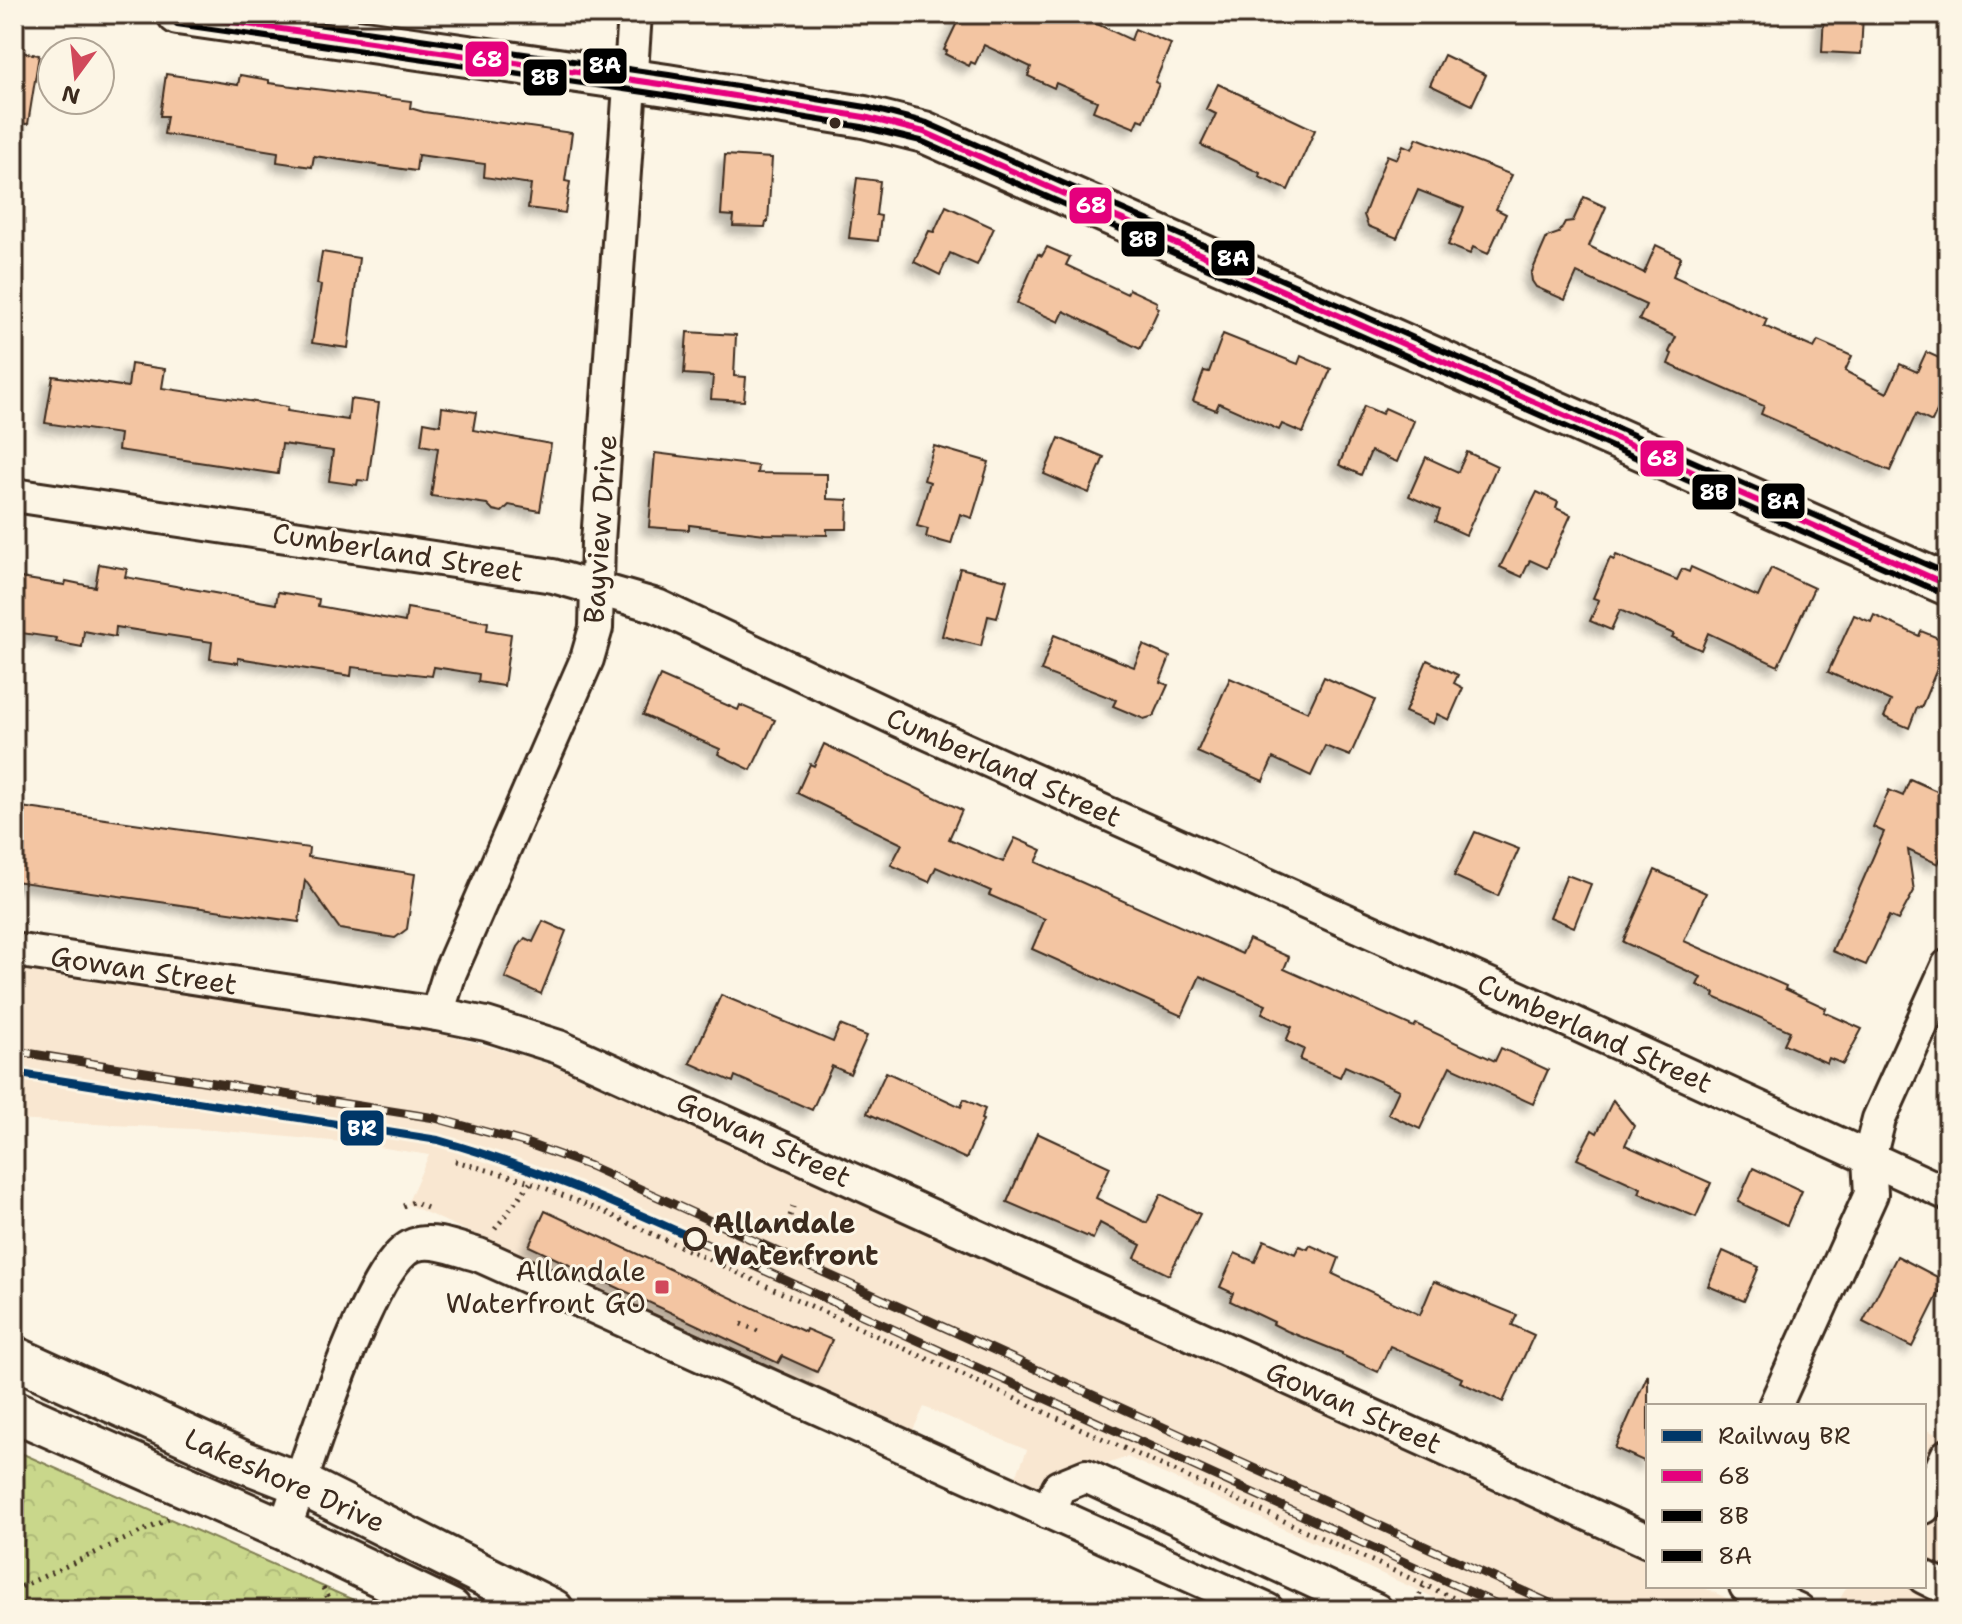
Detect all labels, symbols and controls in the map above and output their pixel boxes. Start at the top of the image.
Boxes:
north arrow [36,36,116,116]
line badge: 68 [464,40,510,78]
text: 68 [472,45,502,74]
line badge: 8A [582,47,628,85]
text: 8A [589,51,621,80]
line badge: 8B [522,58,568,97]
text: 8B [530,63,560,92]
text: N [59,79,83,111]
unlabelled marker [827,115,843,131]
line badge: 68 [1068,186,1113,225]
text: 68 [1076,191,1106,220]
line badge: 8B [1120,220,1166,258]
text: 8B [1128,225,1158,254]
line badge: 8A [1210,239,1256,277]
text: 8A [1217,244,1249,273]
street label: Bayview Drive [574,433,626,625]
line badge: 68 [1639,439,1685,478]
text: 68 [1647,444,1677,473]
line badge: 8B [1691,473,1737,511]
text: 8B [1699,478,1729,507]
line badge: 8A [1760,482,1806,520]
text: 8A [1767,487,1799,516]
street label: Cumberland Street [270,513,526,591]
street label: Cumberland Street [881,698,1127,836]
street label: Gowan Street [48,937,240,1003]
street label: Cumberland Street [1472,964,1718,1102]
street label: Gowan Street [671,1082,857,1196]
line badge: BR [339,1109,385,1147]
text: BR [347,1114,377,1143]
place label: Allandale Waterfront [713,1204,878,1274]
marker: Allandale Waterfront [684,1228,706,1250]
place label: Allandale Waterfront GO [445,1252,646,1322]
marker: Allandale Waterfront GO [653,1278,671,1296]
street label: Gowan Street [1260,1351,1448,1463]
legend [1646,1404,1926,1588]
street label: Lakeshore Drive [179,1419,391,1541]
text: Railway BR [1718,1420,1851,1452]
text: 68 [1718,1460,1751,1492]
text: 8B [1718,1500,1749,1532]
text: 8A [1718,1540,1752,1572]

